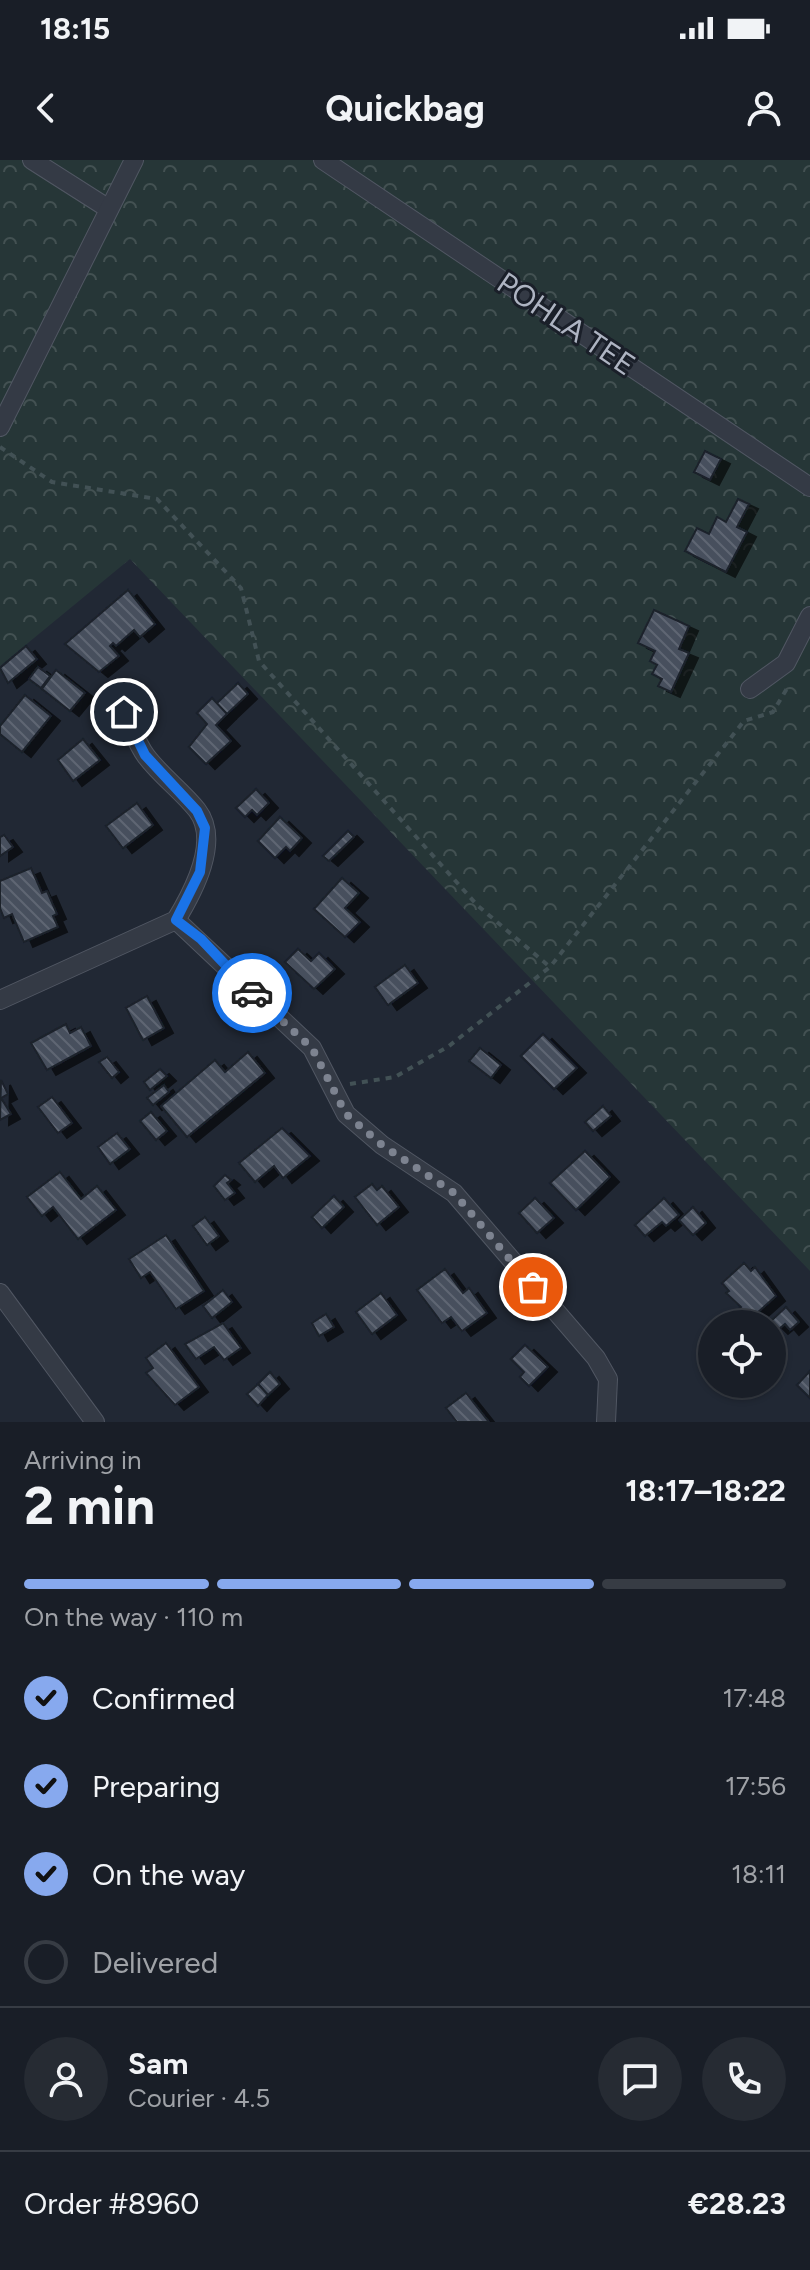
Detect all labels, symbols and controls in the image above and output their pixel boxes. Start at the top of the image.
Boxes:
text: 18:15 [40,10,110,47]
icon: back [24,86,68,130]
icon: person [742,86,786,130]
text: Quickbag [325,87,485,130]
street label: POHLA TEE [490,264,642,383]
pin [90,678,158,746]
icon: home [102,690,146,734]
courier [212,953,292,1033]
icon: car [230,971,274,1015]
pin [499,1253,567,1321]
icon: bag [511,1265,555,1309]
map controls [698,1310,786,1398]
button: locate [698,1310,786,1398]
text: Arriving in [24,1444,142,1476]
text: 18:17–18:22 [625,1472,786,1509]
text: 2 min [24,1475,155,1537]
text: On the way · 110 m [24,1601,243,1633]
icon: check [24,1676,68,1720]
text: Confirmed [92,1680,235,1717]
text: 17:48 [723,1682,786,1714]
icon: check [24,1764,68,1808]
text: Preparing [92,1768,220,1805]
text: 17:56 [725,1770,786,1802]
icon: check [24,1852,68,1896]
text: On the way [92,1856,245,1893]
text: 18:11 [731,1858,786,1890]
text: Delivered [92,1944,218,1981]
button: person [24,2037,108,2121]
button: chat [598,2037,682,2121]
button: phone [702,2037,786,2121]
text: Sam [128,2045,188,2082]
text: Courier · 4.5 [128,2082,270,2114]
text: Order #8960 [24,2185,199,2222]
text: €28.23 [688,2185,786,2222]

